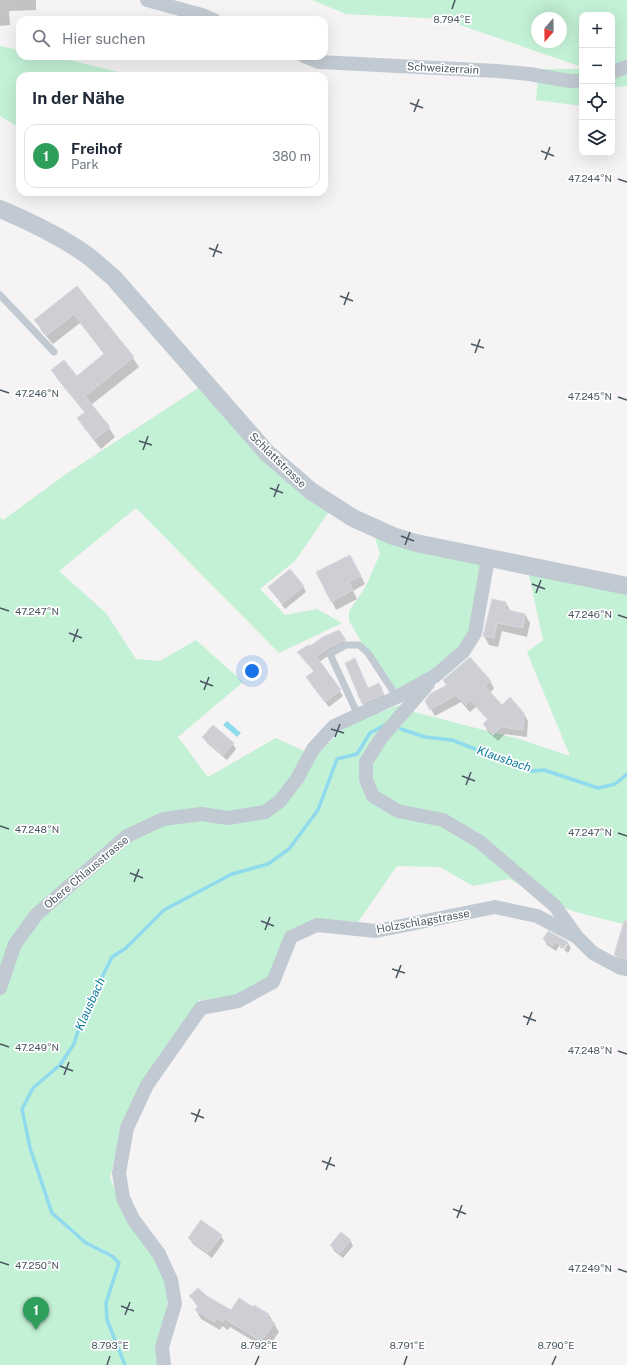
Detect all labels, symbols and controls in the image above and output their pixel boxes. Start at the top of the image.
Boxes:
north arrow [531,12,567,48]
map controls [579,12,615,156]
button: + [579,12,615,48]
text: 8.794°E [433,13,471,25]
search box [16,16,328,60]
icon: search [30,27,52,49]
text: Hier suchen [62,30,145,47]
button: − [579,48,615,84]
street label: Schweizerrain [407,60,479,76]
button: locate [579,84,615,120]
text: In der Nähe [32,88,125,108]
button: layers [579,120,615,156]
text: Freihof [71,140,122,157]
text: 1 [43,149,49,164]
text: 380 m [272,149,311,164]
text: Park [71,157,99,172]
text: 47.244°N [568,172,612,184]
text: 47.246°N [15,387,59,399]
text: 47.245°N [568,390,612,402]
street label: Schlattstrasse [247,430,309,490]
text: 47.247°N [15,605,59,617]
text: 47.246°N [568,608,612,620]
your location [242,661,262,681]
water label: Klausbach [475,743,533,775]
text: 47.248°N [15,823,59,835]
text: 47.247°N [568,826,612,838]
street label: Obere Chlausstrasse [41,833,131,911]
street label: Holzschlagstrasse [376,907,470,935]
water label: Klausbach [72,975,108,1033]
text: 47.249°N [15,1041,59,1053]
text: 47.248°N [568,1044,612,1056]
text: 47.250°N [15,1259,59,1271]
text: 47.249°N [568,1262,612,1274]
pin: 1 [23,1297,49,1330]
text: 8.793°E [91,1339,129,1351]
text: 8.792°E [240,1339,278,1351]
text: 8.791°E [389,1339,425,1351]
text: 8.790°E [537,1339,575,1351]

